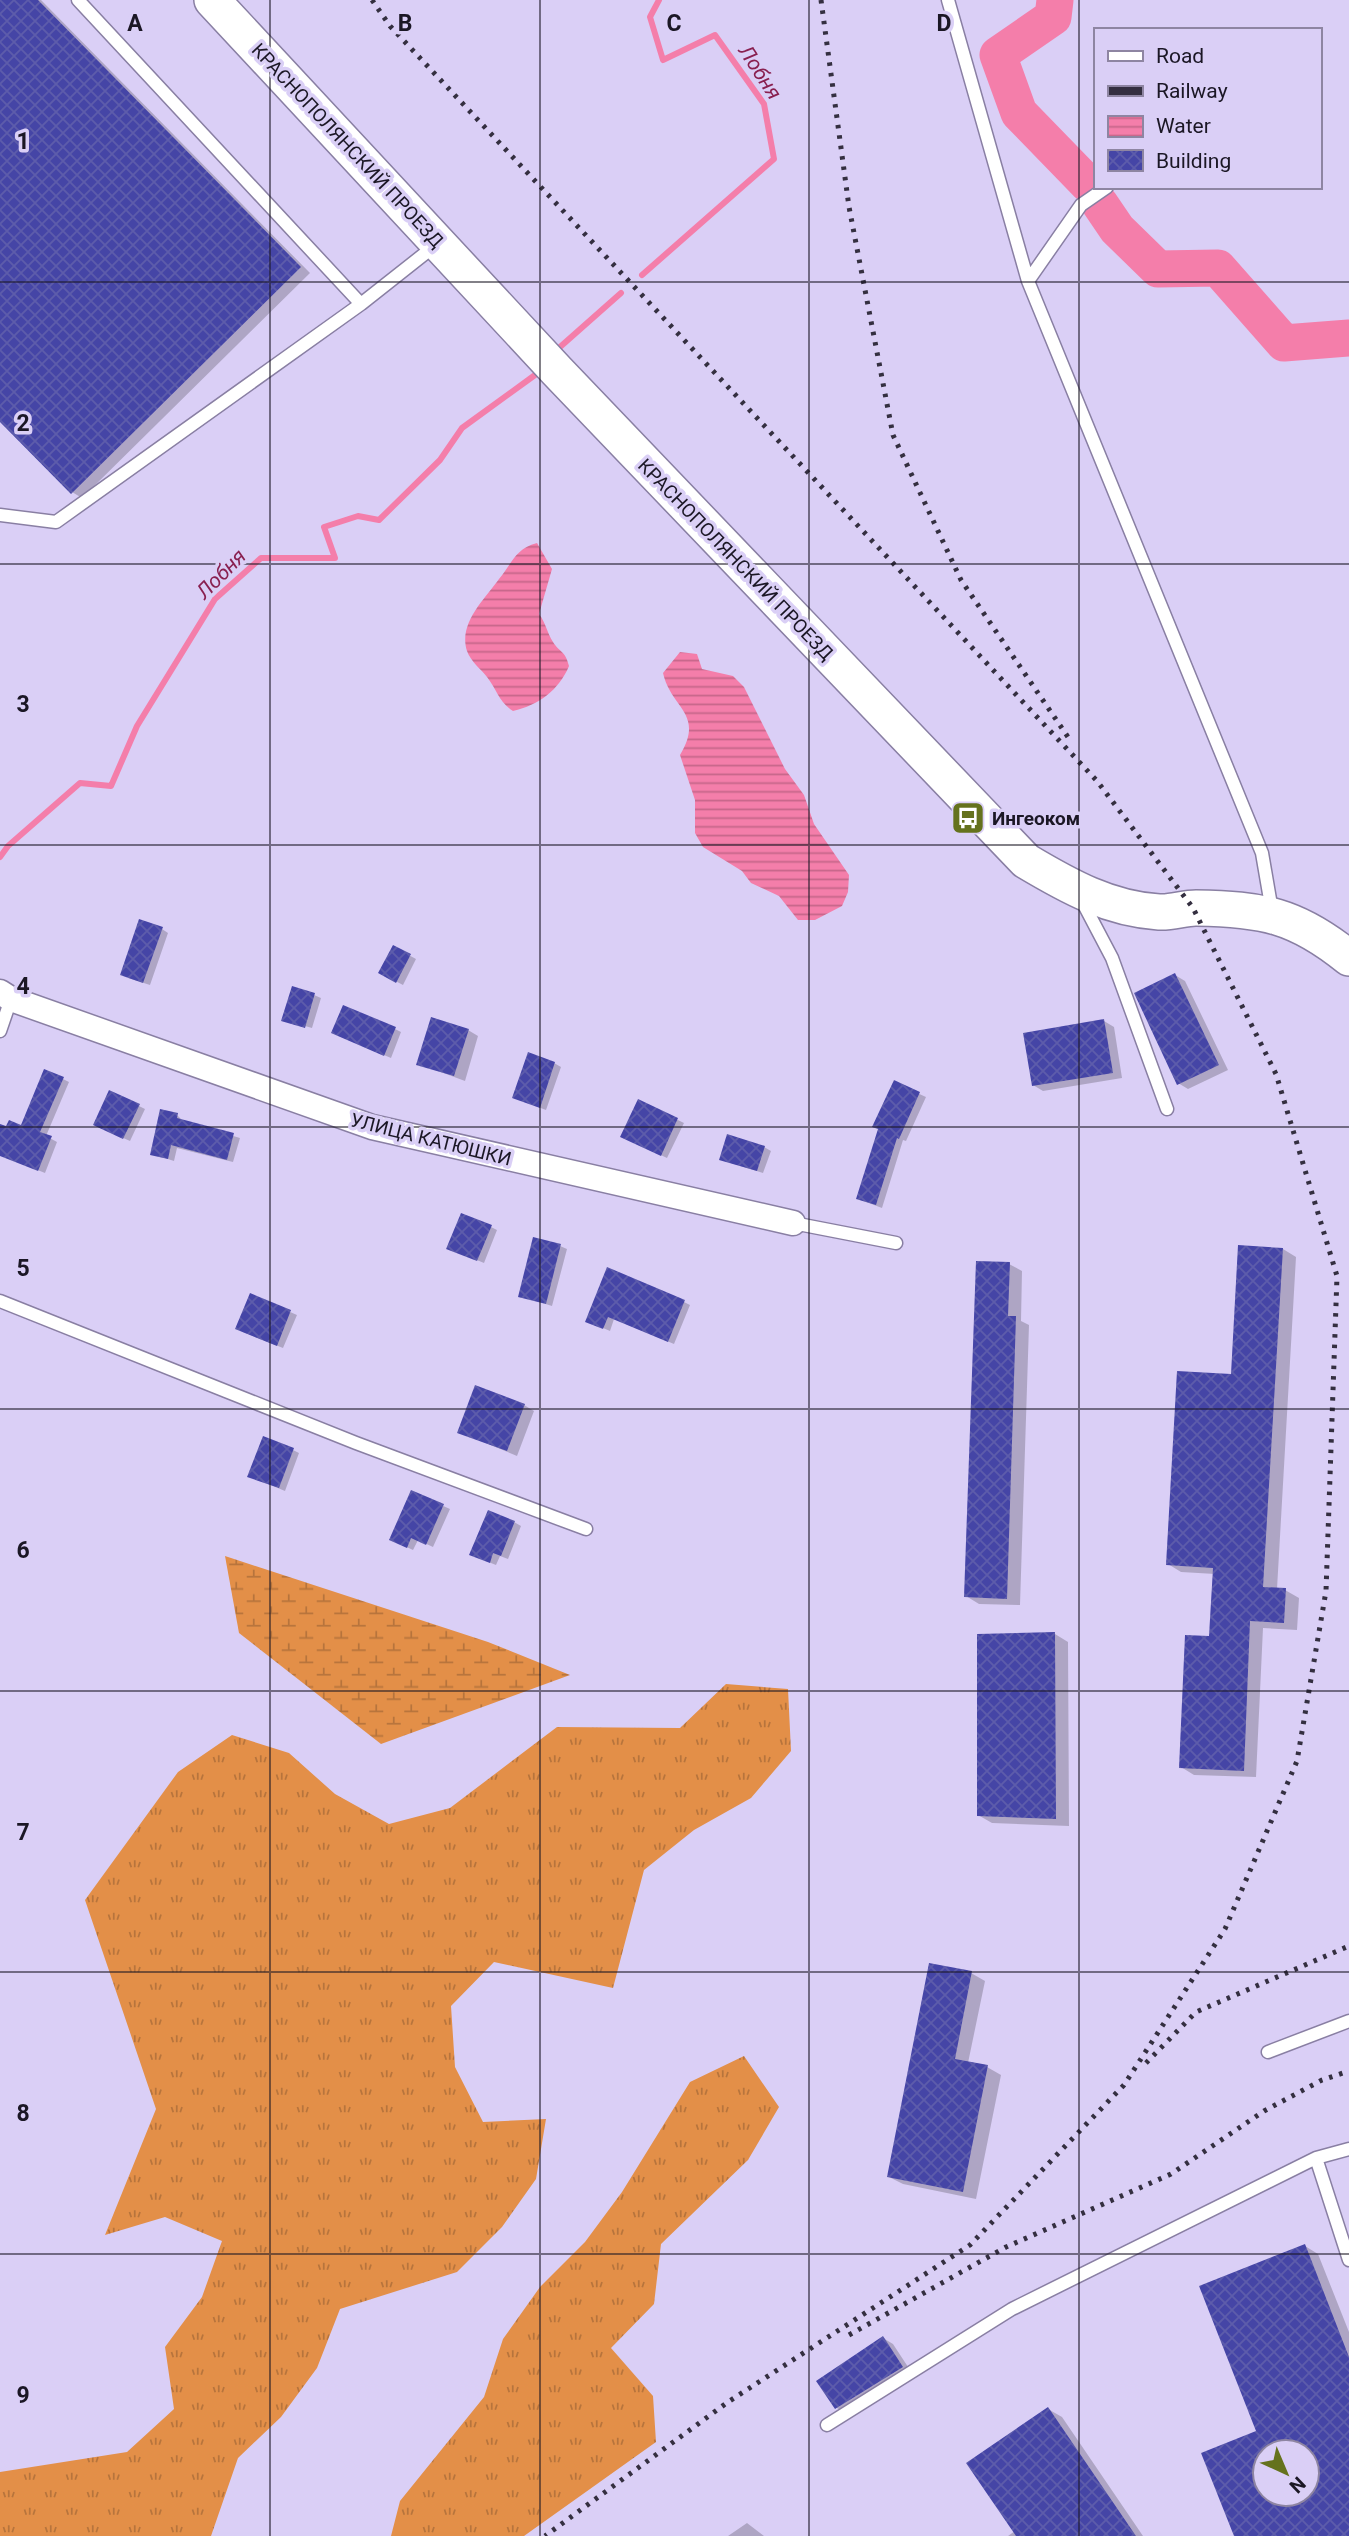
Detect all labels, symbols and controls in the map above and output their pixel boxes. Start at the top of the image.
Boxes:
text: A [127,10,143,37]
text: B [398,10,412,37]
text: C [666,10,682,37]
text: D [937,10,951,37]
legend [1094,28,1321,189]
street label: КРАСНОПОЛЯНСКИЙ ПРОЕЗД [247,38,448,252]
water label: Лобня [733,39,786,104]
text: Road [1156,44,1204,68]
text: Railway [1156,79,1228,103]
text: Water [1156,114,1211,138]
text: 1 [16,128,30,155]
text: Building [1156,149,1231,173]
text: 2 [16,410,30,437]
street label: КРАСНОПОЛЯНСКИЙ ПРОЕЗД [633,454,838,665]
water label: Лобня [191,544,251,604]
text: 3 [16,691,30,718]
bus stop icon: Ингеоком [949,799,987,837]
place label: Ингеоком [992,807,1080,830]
text: 4 [16,973,30,1000]
street label: УЛИЦА КАТЮШКИ [348,1108,514,1171]
text: 5 [16,1255,30,1282]
text: 6 [16,1537,30,1564]
text: 7 [16,1819,30,1846]
text: 8 [16,2100,30,2127]
text: 9 [16,2382,30,2409]
north arrow [1251,2438,1321,2508]
text: N [1285,2472,1310,2498]

